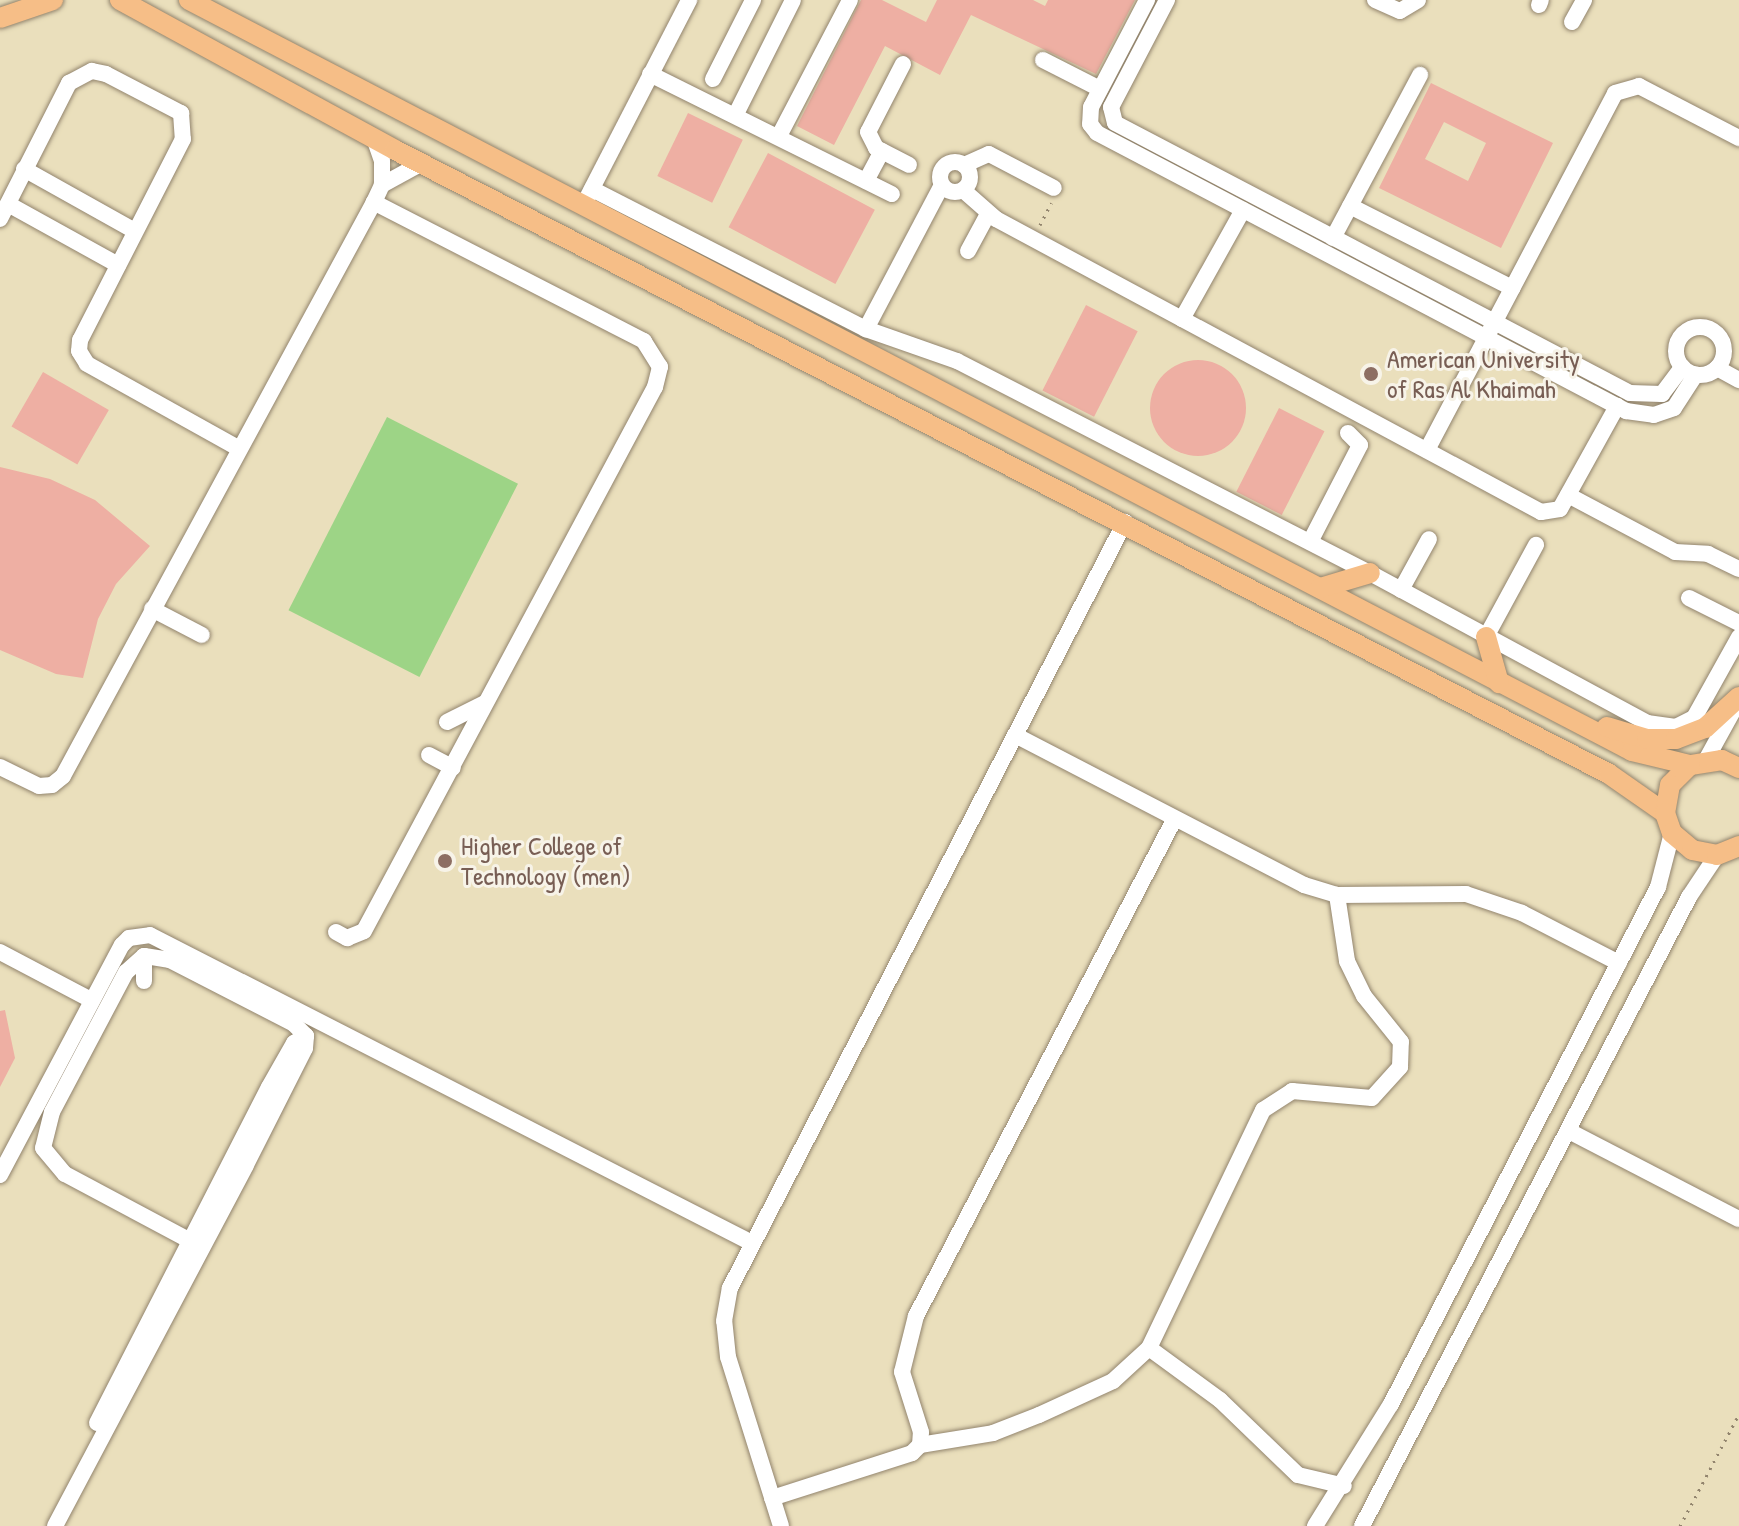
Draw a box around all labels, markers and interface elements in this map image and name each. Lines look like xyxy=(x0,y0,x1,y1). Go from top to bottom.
place label: American University of Ras Al Khaimah xyxy=(1387,343,1580,404)
marker: American University of Ras Al Khaimah xyxy=(1362,365,1380,383)
place label: Higher College of Technology (men) xyxy=(461,830,631,892)
marker: Higher College of Technology (men) xyxy=(436,852,454,870)

